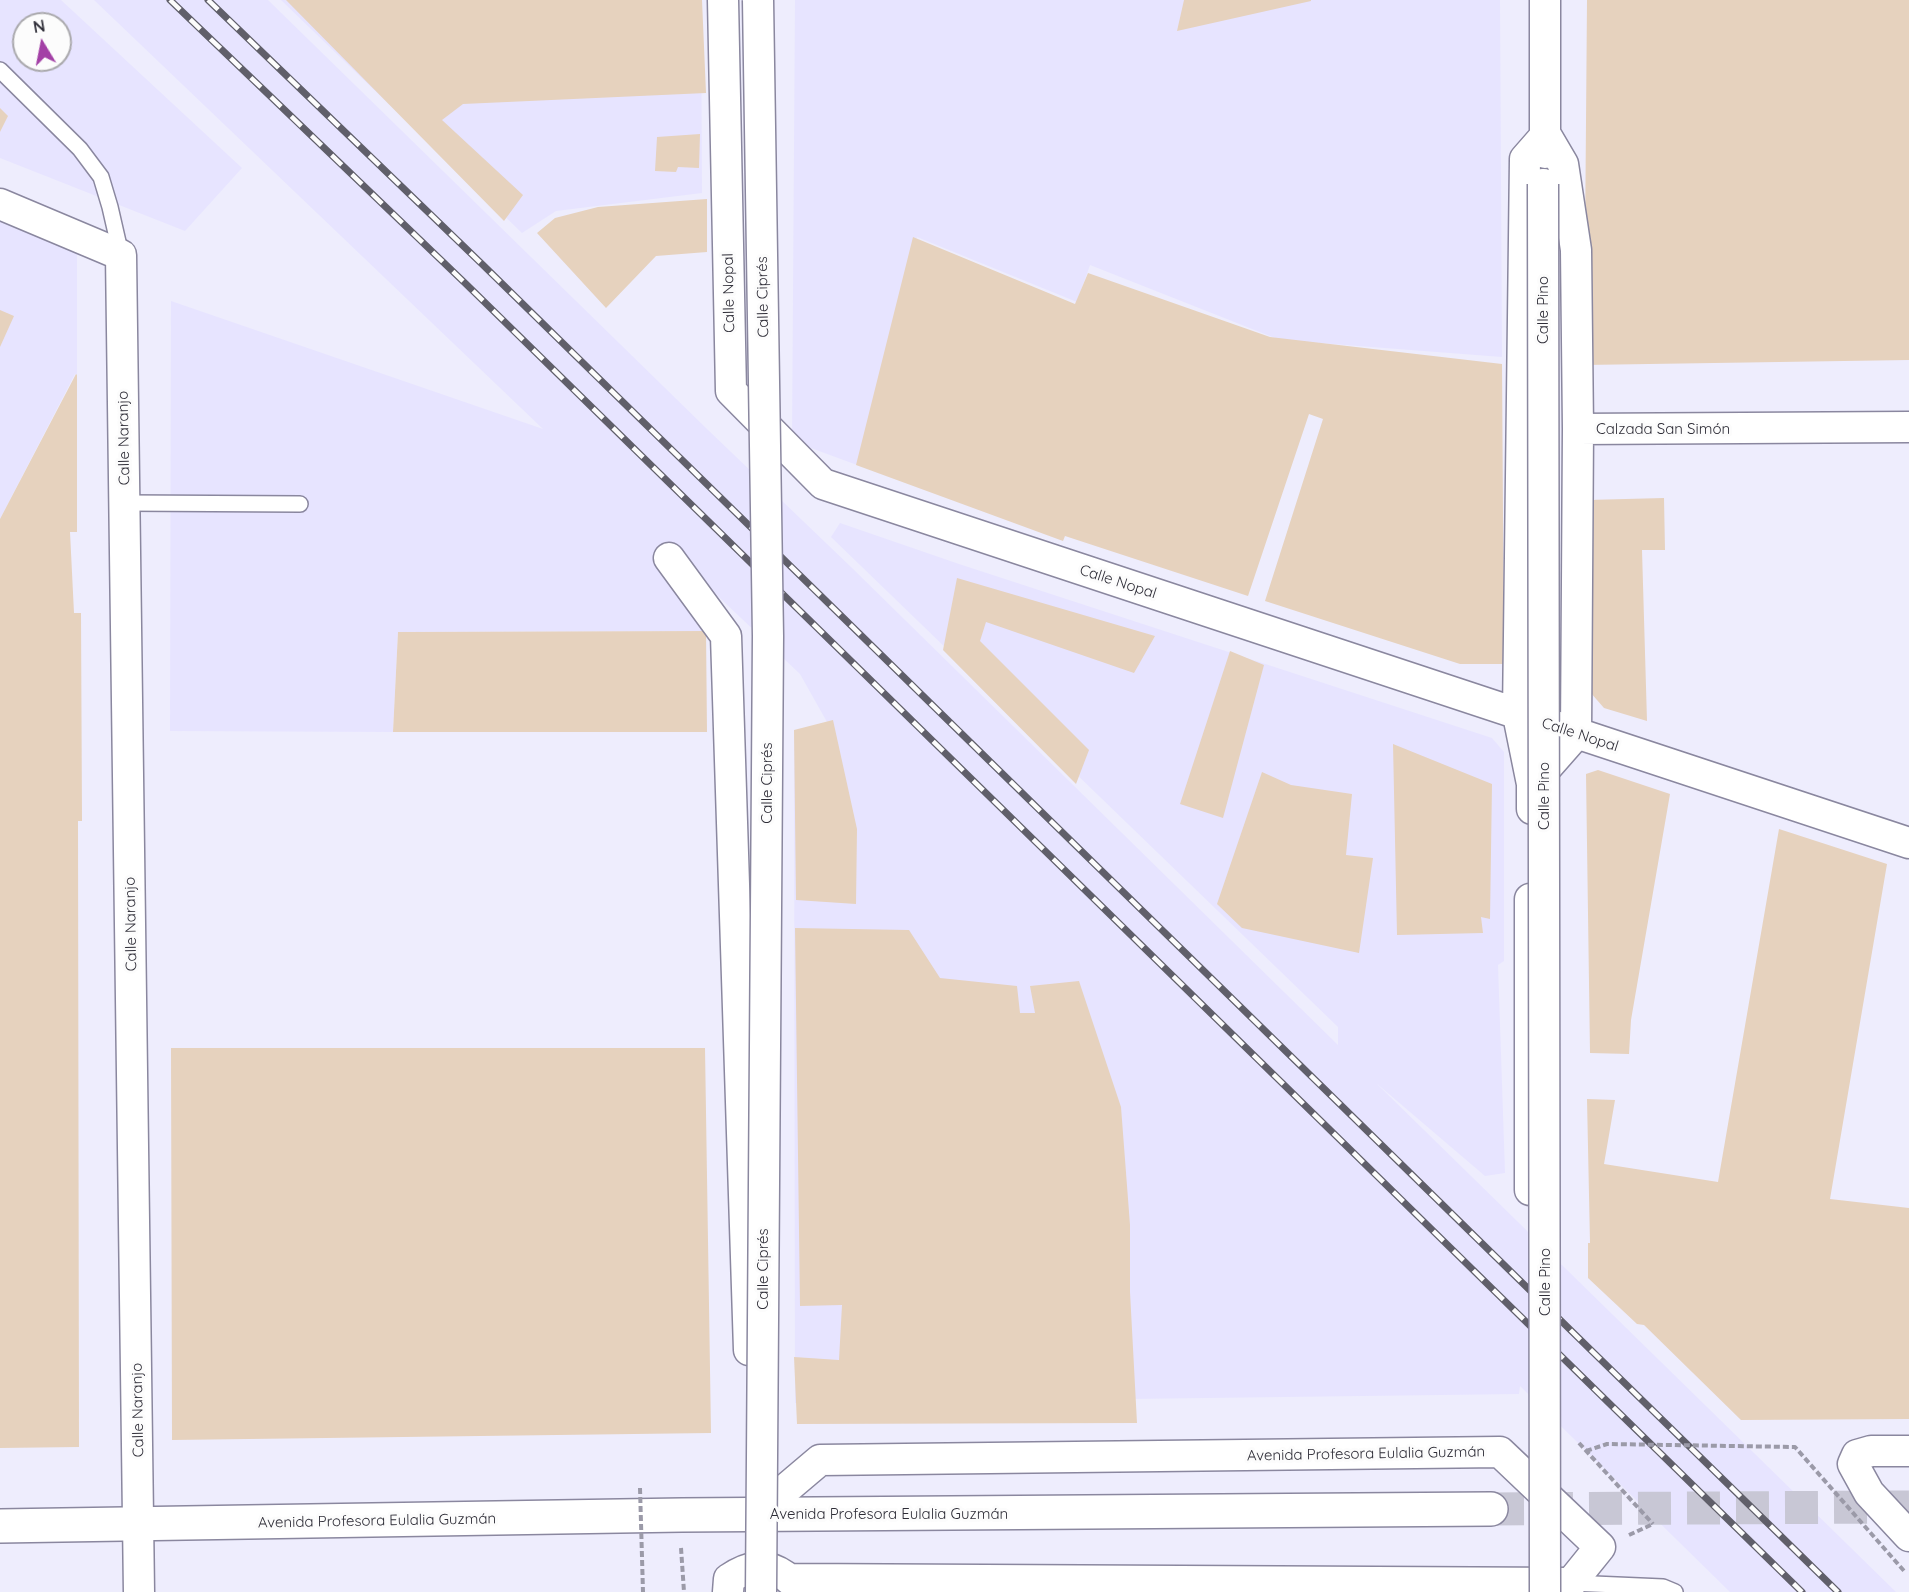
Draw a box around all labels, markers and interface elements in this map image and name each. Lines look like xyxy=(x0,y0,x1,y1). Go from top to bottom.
north arrow xyxy=(12,12,72,72)
text: N xyxy=(32,15,47,37)
street label: Calle Nopal xyxy=(719,253,739,333)
street label: Calle Ciprés xyxy=(753,256,773,338)
street label: Calle Pino xyxy=(1534,276,1552,344)
street label: Calle Naranjo xyxy=(114,391,134,485)
street label: Calzada San Simón xyxy=(1596,420,1730,438)
street label: Calle Nopal xyxy=(1077,561,1159,603)
street label: Calle Nopal xyxy=(1539,714,1621,756)
street label: Calle Ciprés xyxy=(758,742,776,824)
street label: Calle Pino xyxy=(1535,762,1553,830)
street label: Calle Naranjo xyxy=(121,877,141,971)
street label: Calle Ciprés xyxy=(754,1228,772,1310)
street label: Calle Pino xyxy=(1536,1248,1554,1316)
street label: Calle Naranjo xyxy=(128,1363,148,1457)
street label: Avenida Profesora Eulalia Guzmán xyxy=(1247,1443,1485,1465)
street label: Avenida Profesora Eulalia Guzmán xyxy=(770,1505,1008,1523)
street label: Avenida Profesora Eulalia Guzmán xyxy=(258,1510,496,1532)

